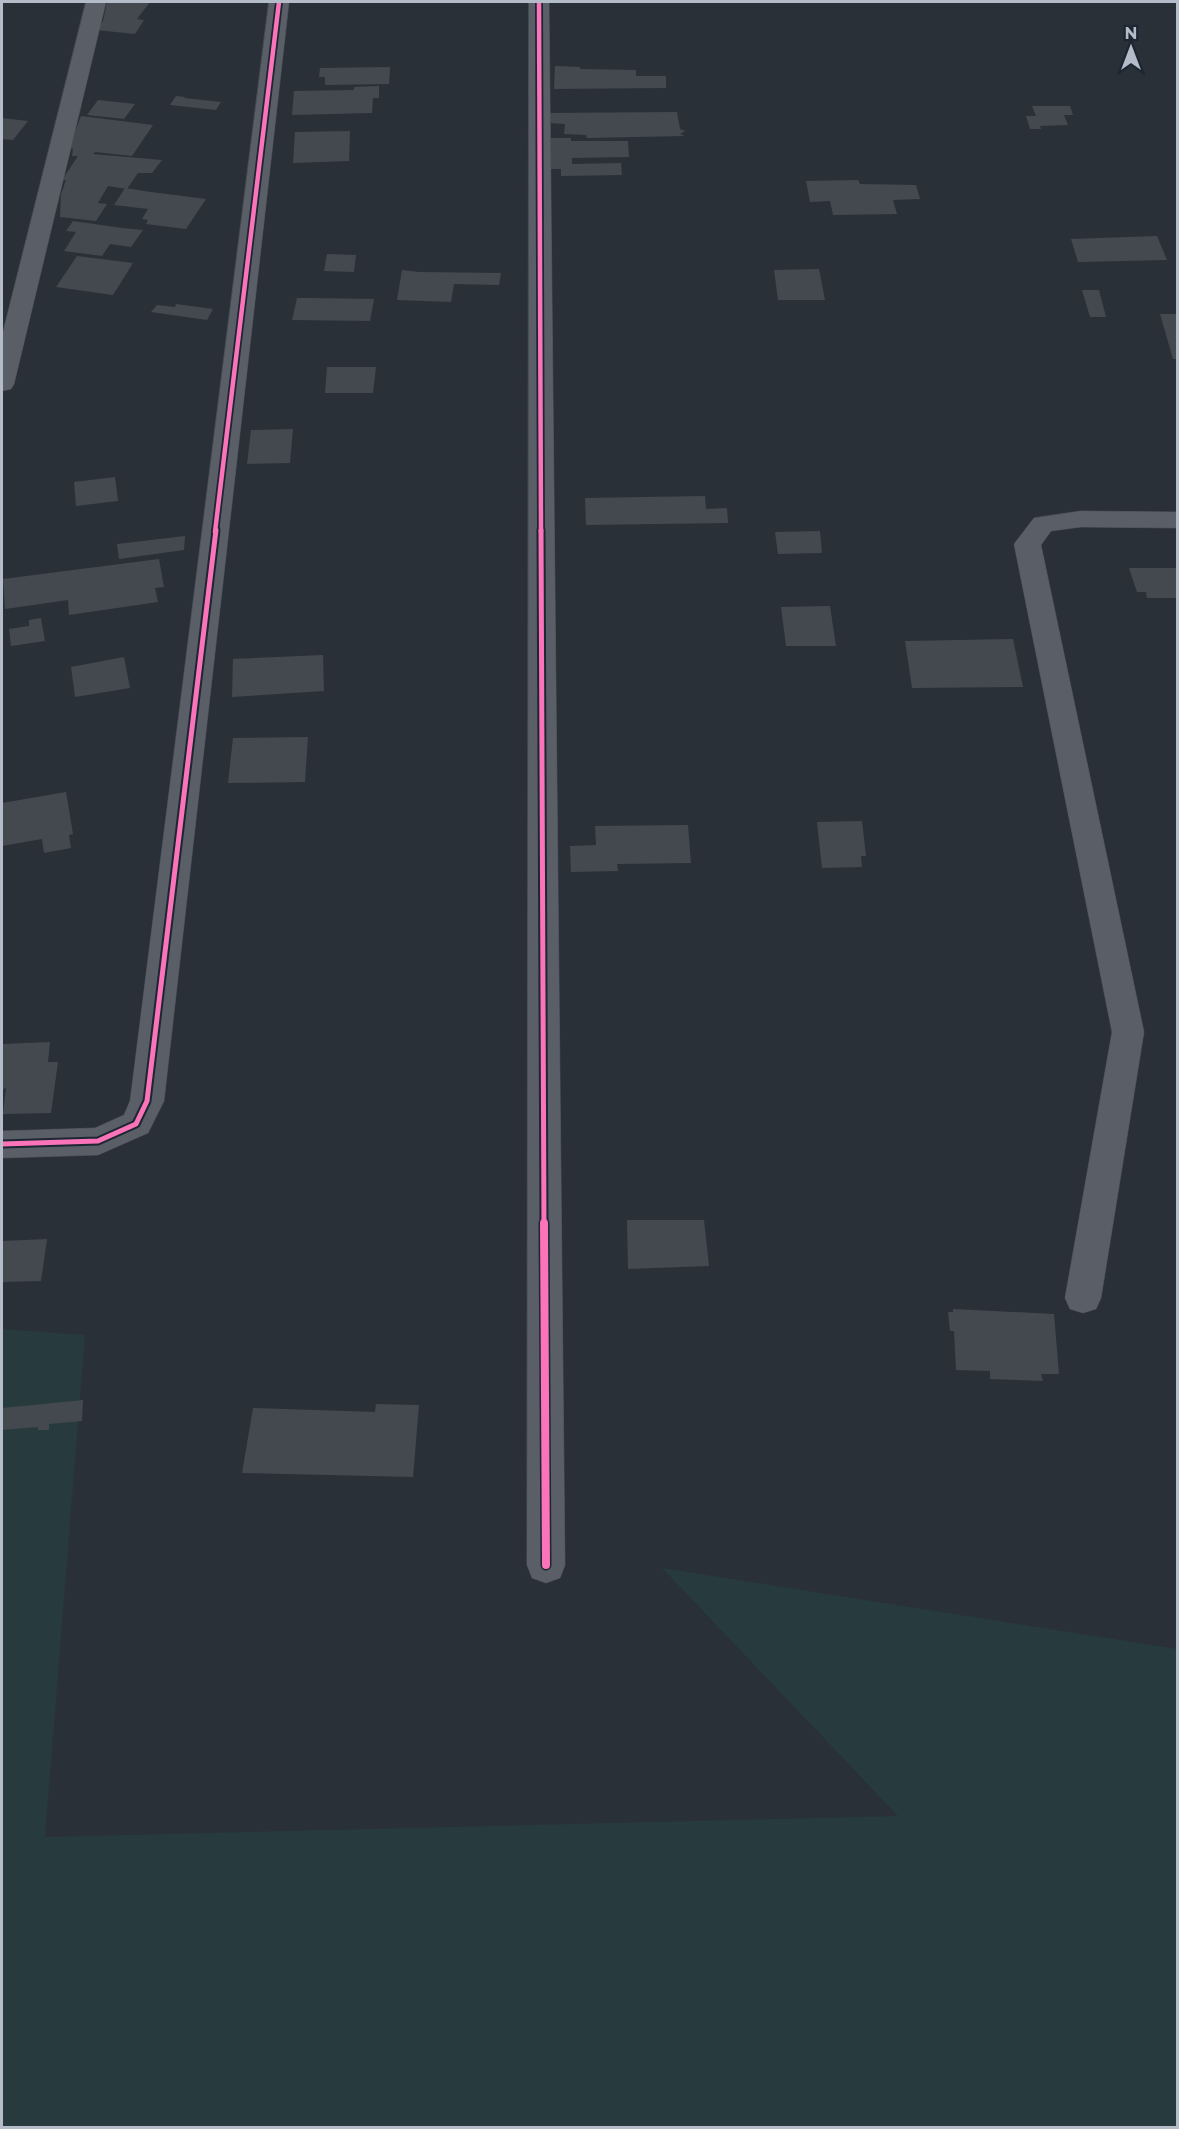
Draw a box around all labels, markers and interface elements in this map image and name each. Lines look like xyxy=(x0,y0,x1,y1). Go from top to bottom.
north arrow xyxy=(1101,18,1161,78)
text: N xyxy=(1125,24,1137,43)

